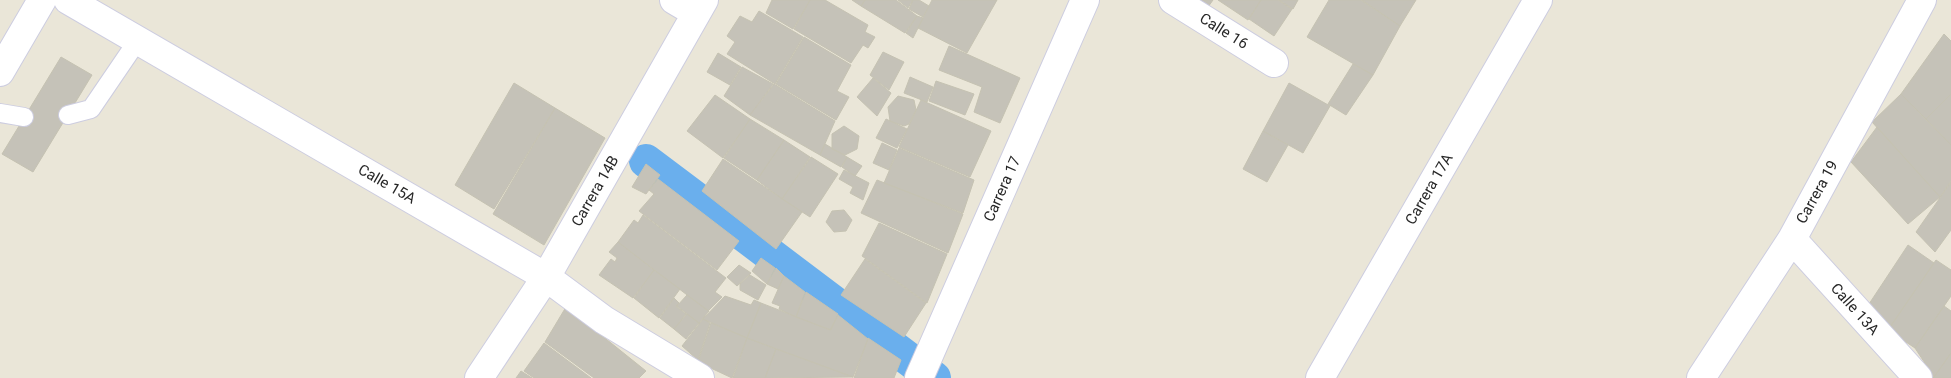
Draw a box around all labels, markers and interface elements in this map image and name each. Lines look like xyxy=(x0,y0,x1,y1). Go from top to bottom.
street label: Calle 16 xyxy=(1196,9,1252,53)
street label: Carrera 17A xyxy=(1401,150,1457,228)
street label: Carrera 14B xyxy=(568,152,622,230)
street label: Carrera 17 xyxy=(980,154,1024,224)
street label: Carrera 19 xyxy=(1792,157,1842,227)
street label: Calle 15A xyxy=(355,160,419,208)
street label: Calle 13A xyxy=(1827,279,1883,339)

